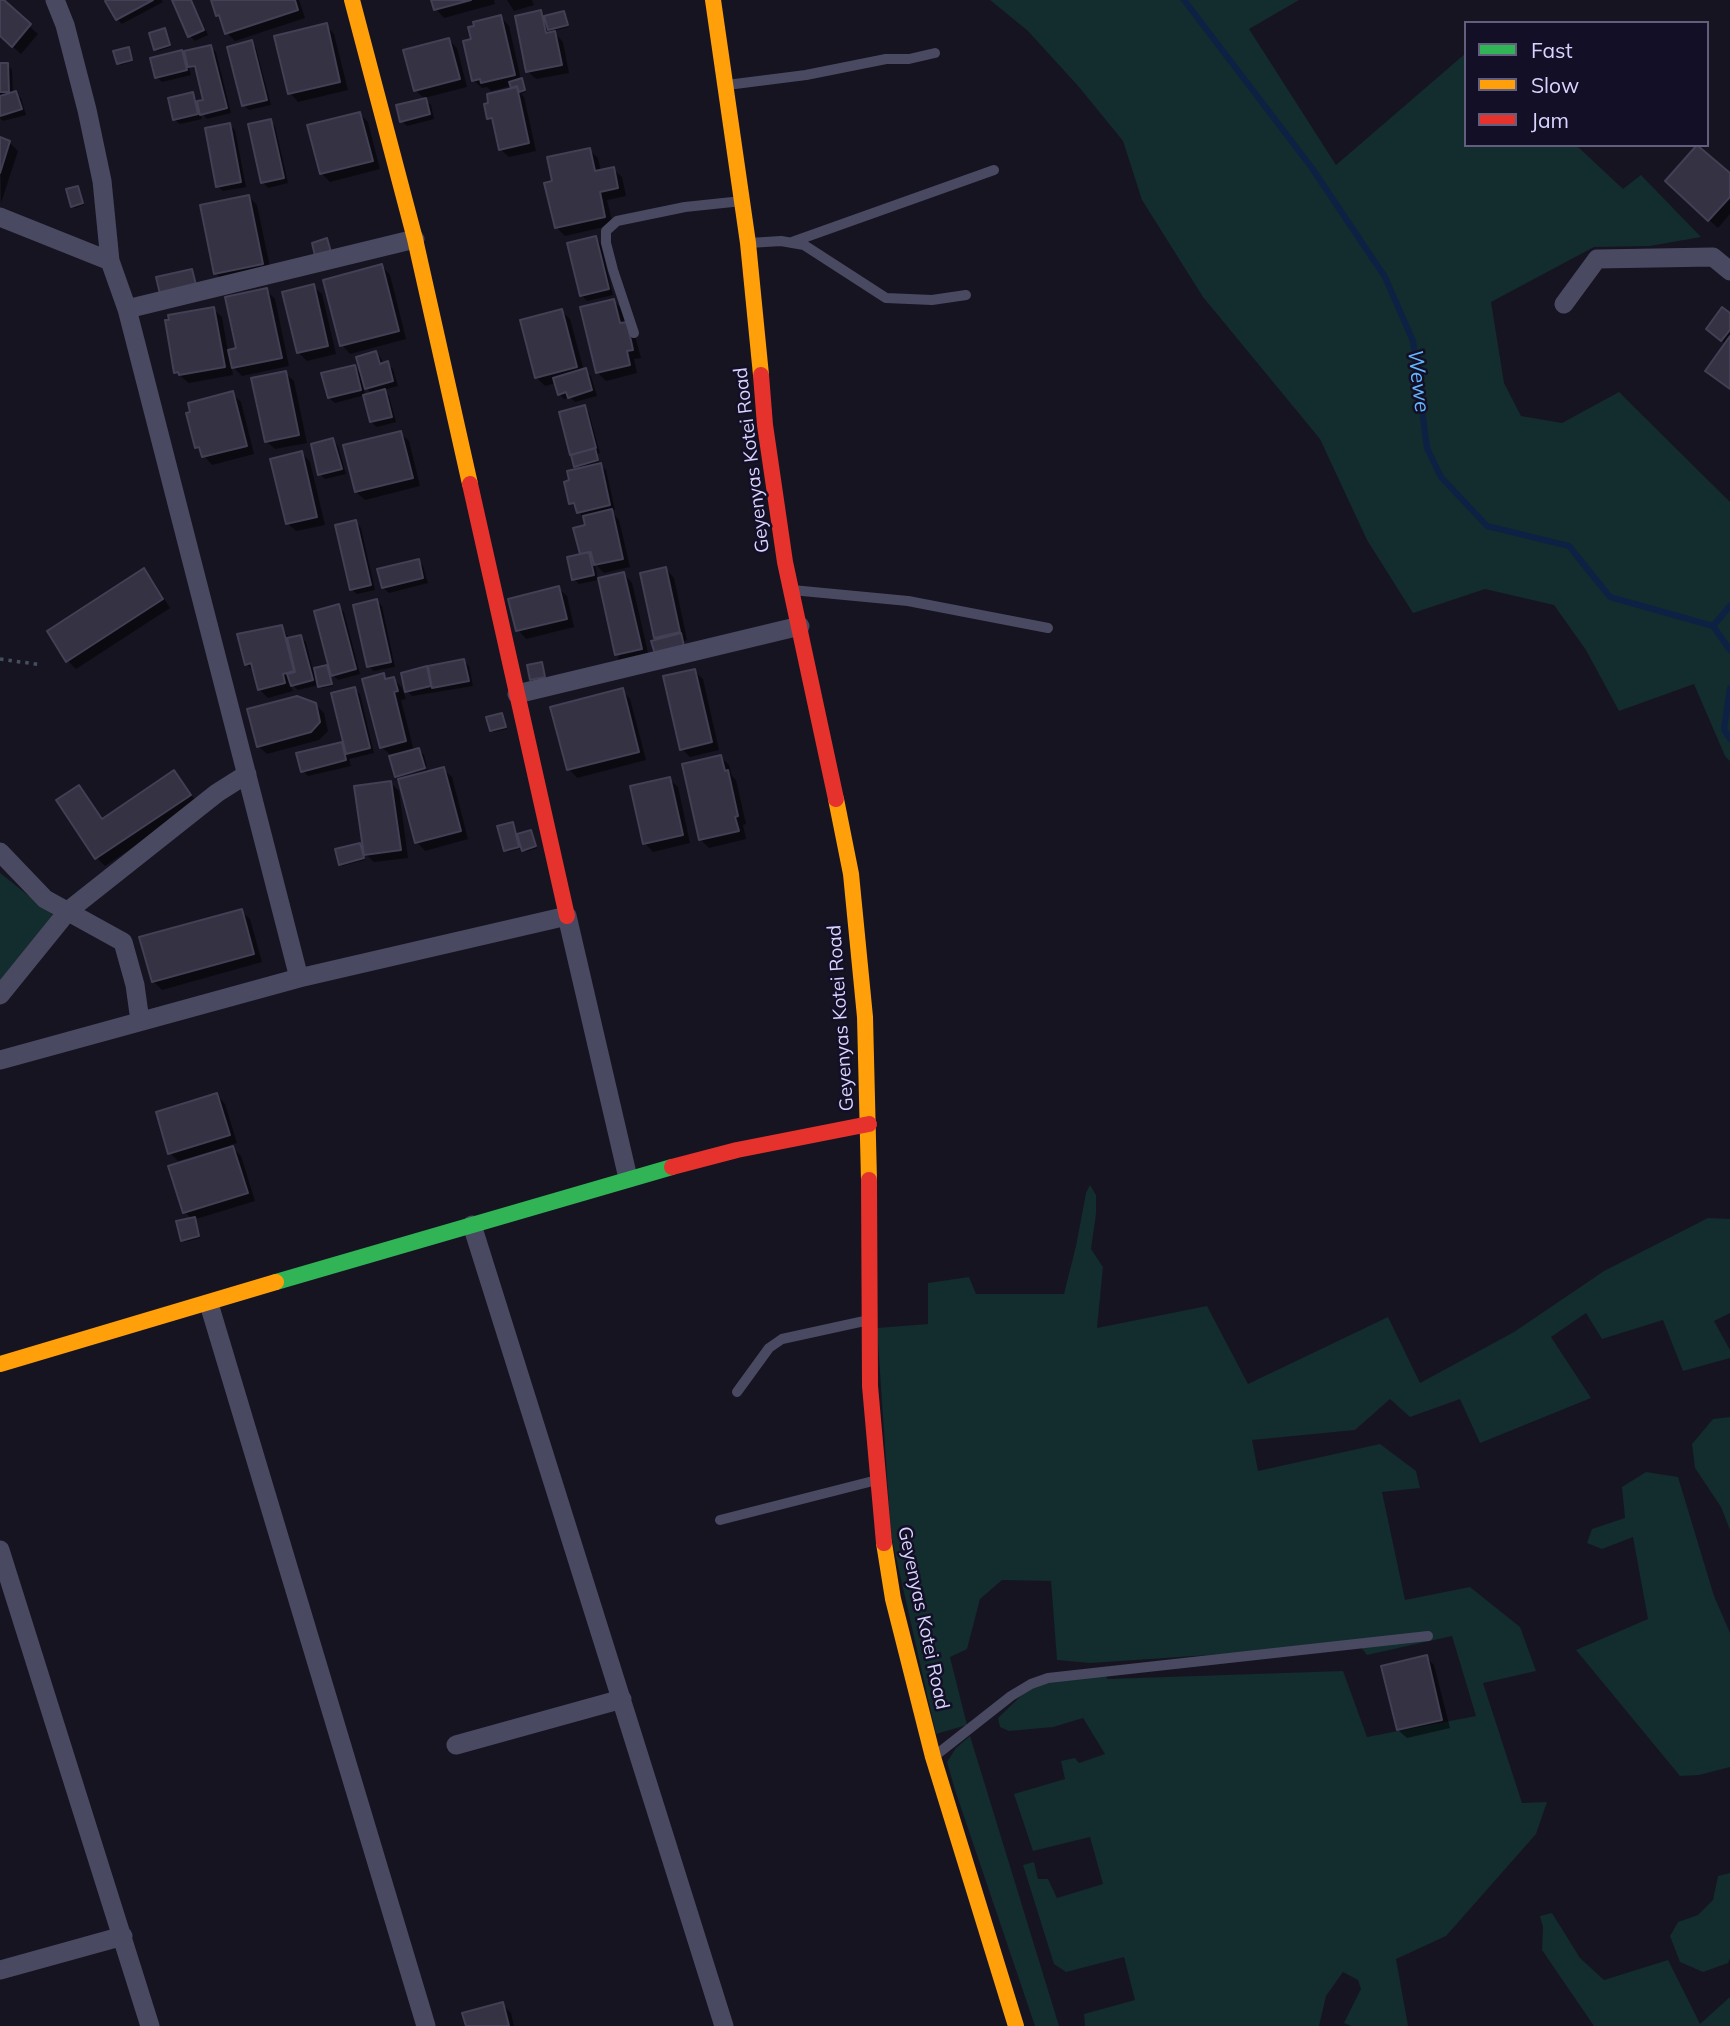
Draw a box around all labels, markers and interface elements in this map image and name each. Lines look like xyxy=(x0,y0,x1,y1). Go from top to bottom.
legend xyxy=(1464,21,1709,147)
text: Fast xyxy=(1531,37,1573,63)
text: Slow xyxy=(1531,72,1579,98)
text: Jam xyxy=(1531,107,1569,133)
water label: Wewe xyxy=(1402,348,1434,414)
street label: Geyenyas Kotei Road xyxy=(729,366,775,554)
street label: Geyenyas Kotei Road xyxy=(823,924,859,1112)
street label: Geyenyas Kotei Road xyxy=(892,1524,954,1712)

